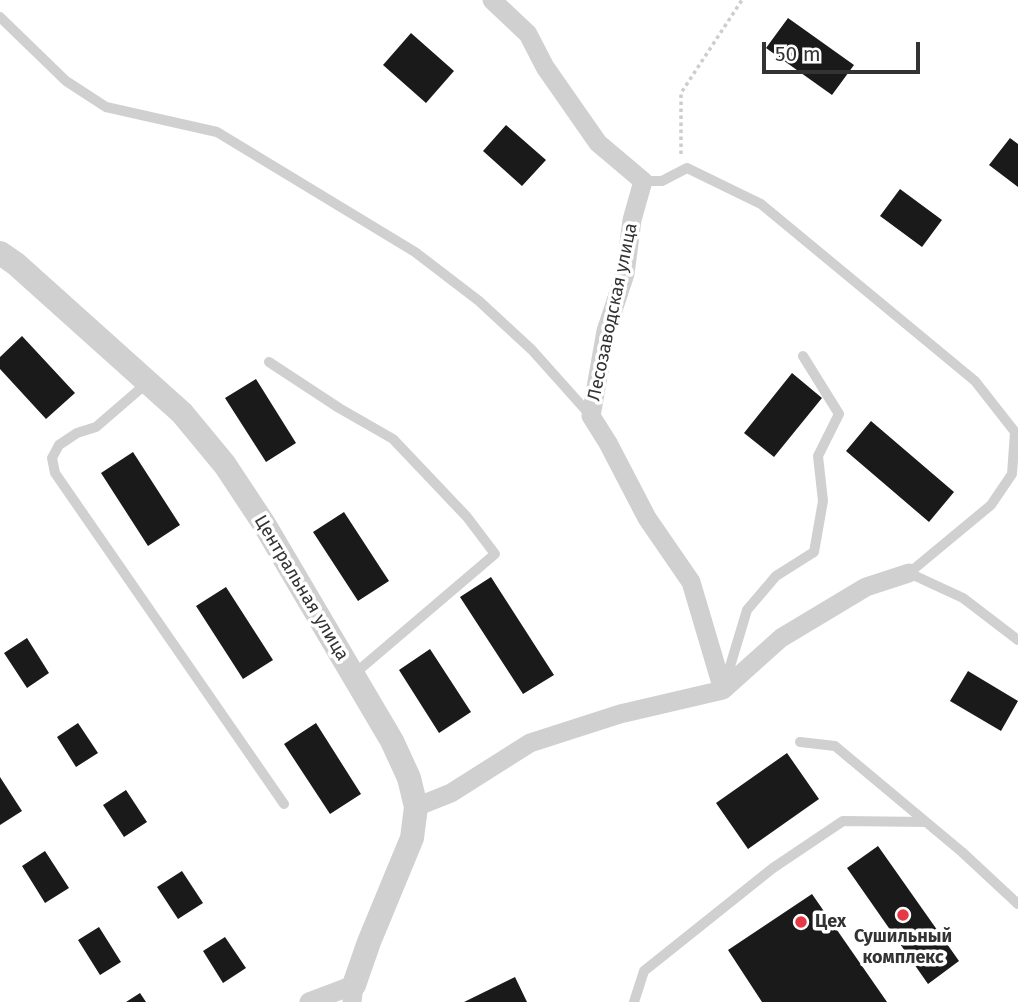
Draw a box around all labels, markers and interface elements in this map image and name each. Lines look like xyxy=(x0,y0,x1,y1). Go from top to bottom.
scale bar xyxy=(766,28,923,72)
text: 50 m xyxy=(775,41,821,67)
street label: Лесозаводская улица xyxy=(584,221,642,403)
street label: Центральная улица xyxy=(249,511,353,665)
marker: Сушильный комплекс xyxy=(895,907,911,923)
place label: Цех xyxy=(815,911,846,933)
marker: Цех xyxy=(793,914,809,930)
place label: Сушильный комплекс xyxy=(854,926,952,968)

